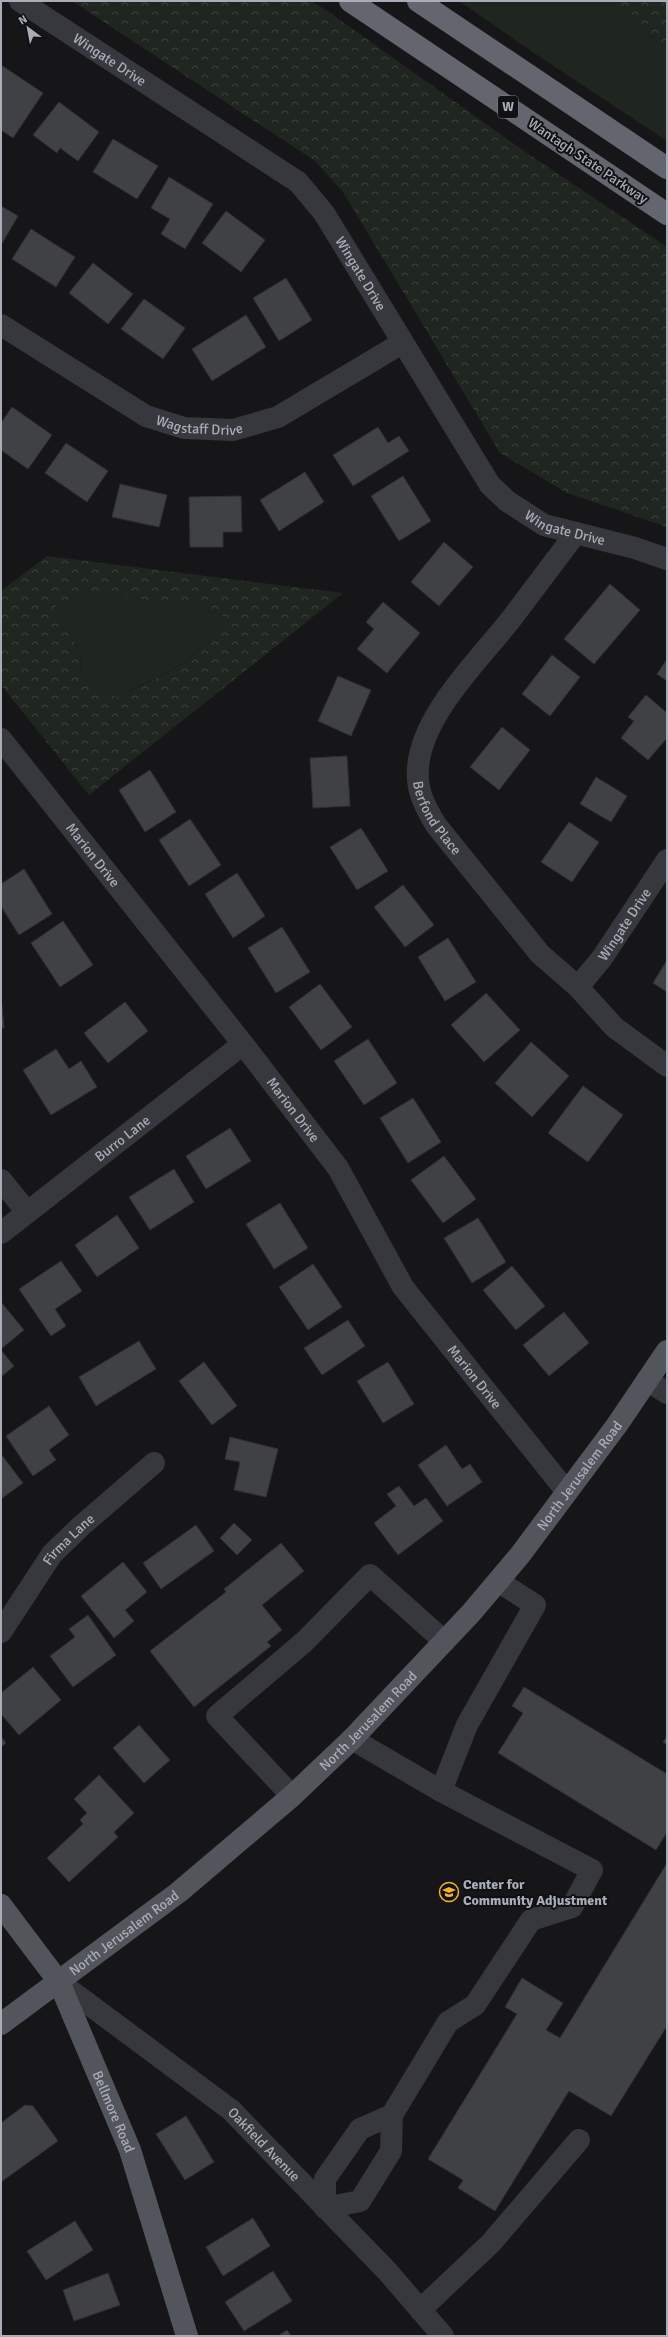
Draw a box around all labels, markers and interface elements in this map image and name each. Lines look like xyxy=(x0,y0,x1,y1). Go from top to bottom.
north arrow xyxy=(8,8,48,48)
text: N xyxy=(16,12,30,27)
street label: Wingate Drive xyxy=(70,29,149,89)
road number: W xyxy=(498,96,518,118)
street label: Wantagh State Parkway xyxy=(525,115,652,208)
street label: Wingate Drive xyxy=(332,233,390,314)
street label: Wagstaff Drive xyxy=(154,411,245,439)
street label: Wingate Drive xyxy=(522,506,607,549)
street label: Berfond Place xyxy=(410,780,465,858)
street label: Marion Drive xyxy=(62,819,124,890)
street label: Wingate Drive xyxy=(594,885,655,964)
street label: Marion Drive xyxy=(263,1074,323,1145)
street label: Burro Lane xyxy=(91,1111,153,1165)
street label: Marion Drive xyxy=(444,1341,505,1412)
street label: North Jerusalem Road xyxy=(533,1417,626,1534)
street label: Firma Lane xyxy=(39,1510,98,1568)
street label: North Jerusalem Road xyxy=(316,1667,420,1774)
place label: Center for Community Adjustment xyxy=(463,1876,608,1909)
school or university icon: Center for Community Adjustment xyxy=(438,1881,460,1903)
street label: North Jerusalem Road xyxy=(66,1887,182,1979)
street label: Bellmore Road xyxy=(89,2068,138,2155)
street label: Oakfield Avenue xyxy=(224,2104,304,2185)

